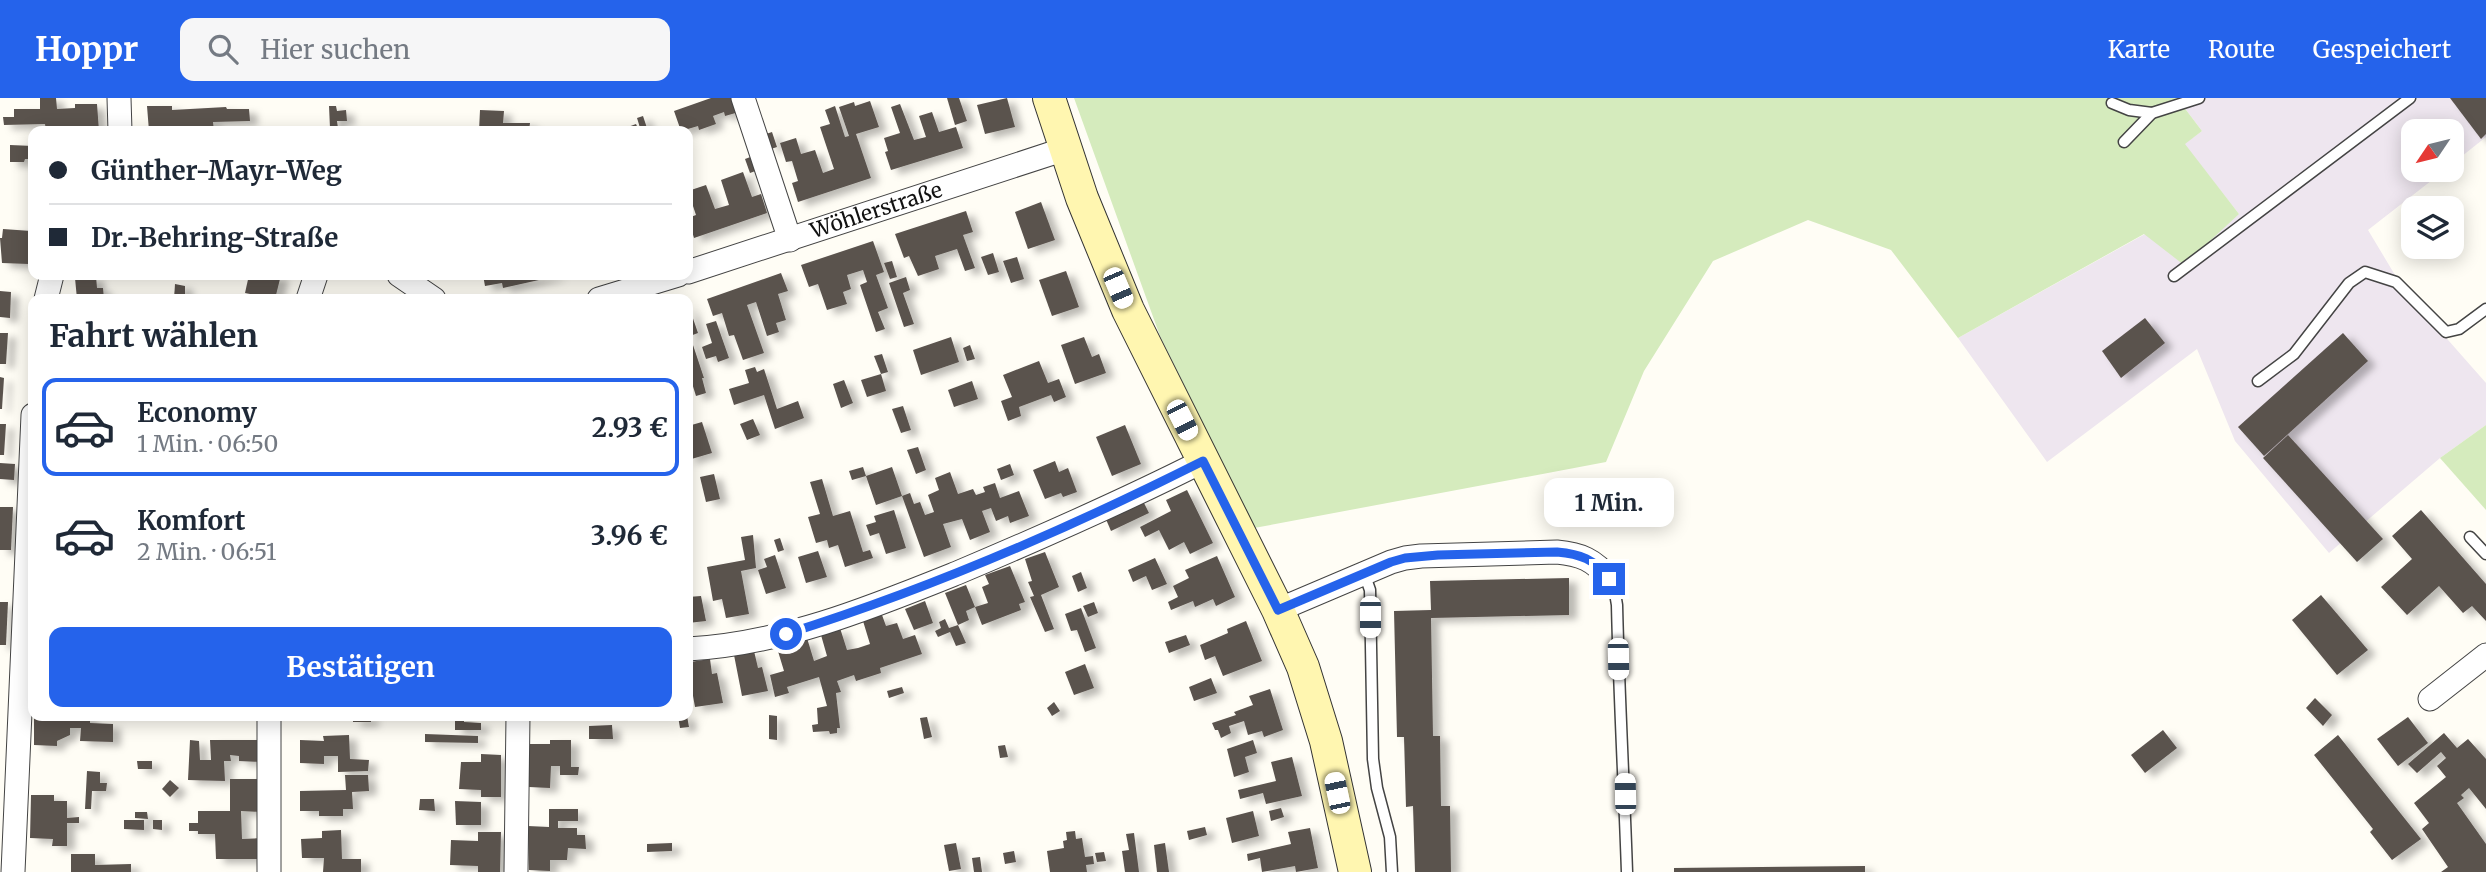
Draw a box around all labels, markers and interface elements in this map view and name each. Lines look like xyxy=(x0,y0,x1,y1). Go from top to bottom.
search box xyxy=(180,18,670,81)
text: Hoppr xyxy=(35,29,138,70)
icon: search xyxy=(204,30,242,68)
text: Hier suchen xyxy=(260,33,410,66)
text: Karte xyxy=(2108,34,2170,65)
text: Route xyxy=(2208,34,2275,65)
text: Gespeichert xyxy=(2313,34,2451,65)
north arrow xyxy=(2401,119,2464,182)
map controls xyxy=(2401,119,2464,259)
text: Günther-Mayr-Weg xyxy=(91,154,342,187)
street label: Wöhlerstraße xyxy=(806,176,946,245)
button: layers xyxy=(2401,196,2464,259)
text: Dr.-Behring-Straße xyxy=(91,221,338,254)
car xyxy=(1101,265,1136,311)
text: Fahrt wählen xyxy=(49,316,258,356)
icon: car xyxy=(53,396,116,459)
text: Economy xyxy=(137,396,257,429)
car xyxy=(1164,397,1201,443)
text: 2.93 € xyxy=(592,411,668,444)
text: 1 Min. · 06:50 xyxy=(137,429,278,458)
callout: 1 Min. xyxy=(1544,477,1674,526)
text: 1 Min. xyxy=(1575,488,1643,517)
icon: car xyxy=(53,504,116,567)
text: Komfort xyxy=(137,504,246,537)
text: 3.96 € xyxy=(591,519,668,552)
text: 2 Min. · 06:51 xyxy=(137,537,276,566)
route end xyxy=(1593,563,1625,595)
car xyxy=(1360,596,1381,638)
route start xyxy=(770,618,802,650)
button: Bestätigen xyxy=(49,627,672,707)
car xyxy=(1608,638,1629,680)
car xyxy=(1323,770,1352,816)
car xyxy=(1615,773,1636,815)

